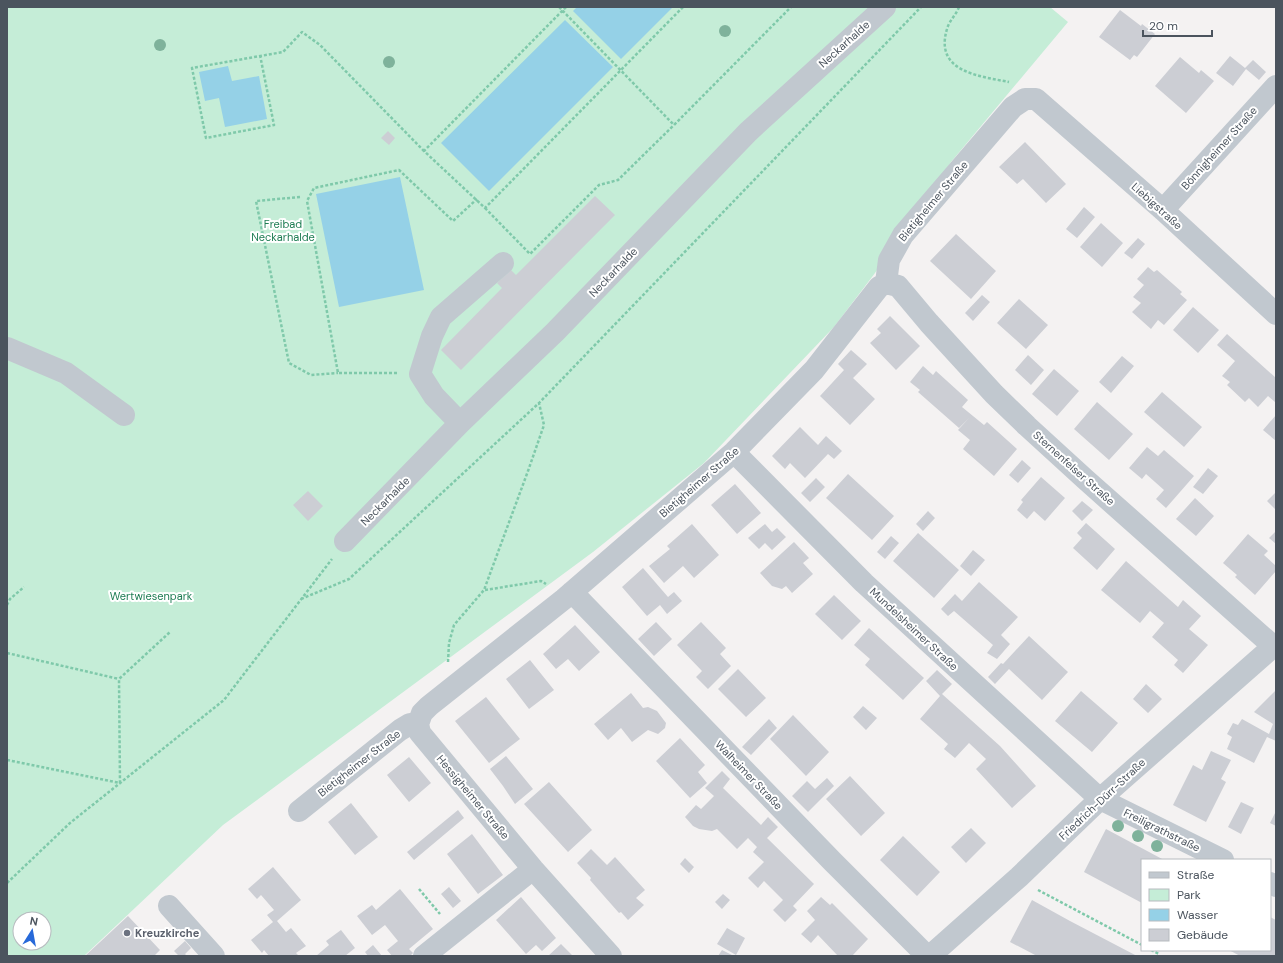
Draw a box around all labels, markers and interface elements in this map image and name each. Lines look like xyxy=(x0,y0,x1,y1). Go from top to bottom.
scale bar xyxy=(1143,12,1212,38)
street label: Neckarhalde xyxy=(816,18,872,70)
text: 20 m xyxy=(1149,18,1178,34)
street label: Bönnigheimer Straße xyxy=(1178,104,1260,192)
street label: Bietigheimer Straße xyxy=(895,158,971,244)
street label: Liebigstraße xyxy=(1129,180,1185,232)
park label: Freibad Neckarhalde xyxy=(251,217,315,244)
street label: Neckarhalde xyxy=(586,244,640,300)
street label: Sternenfelser Straße xyxy=(1030,428,1118,508)
street label: Bietigheimer Straße xyxy=(656,444,742,520)
street label: Neckarhalde xyxy=(358,474,412,528)
street label: Mundelsheimer Straße xyxy=(867,585,961,673)
park label: Wertwiesenpark xyxy=(110,589,193,603)
street label: Bietigheimer Straße xyxy=(315,726,403,800)
street label: Walheimer Straße xyxy=(712,737,786,813)
street label: Hessigheimer Straße xyxy=(434,752,512,842)
street label: Friedrich-Dürr-Straße xyxy=(1056,755,1148,843)
street label: Freiligrathstraße xyxy=(1121,805,1203,855)
legend xyxy=(1141,859,1271,951)
text: Straße xyxy=(1177,867,1214,883)
text: Park xyxy=(1177,887,1201,903)
text: Wasser xyxy=(1177,907,1218,923)
north arrow xyxy=(12,911,52,951)
text: N xyxy=(29,914,39,929)
place label: Kreuzkirche xyxy=(135,926,200,940)
text: Gebäude xyxy=(1177,927,1228,943)
marker: Kreuzkirche xyxy=(122,928,132,938)

